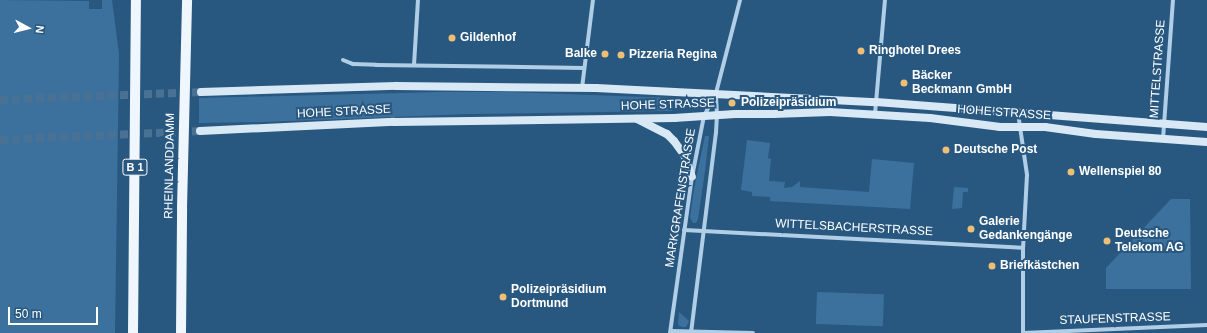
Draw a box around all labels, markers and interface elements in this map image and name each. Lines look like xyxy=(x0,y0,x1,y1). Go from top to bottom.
north arrow xyxy=(8,8,48,48)
street label: MITTELSTRASSE xyxy=(1147,19,1169,119)
text: N xyxy=(33,25,46,34)
place label: Gildenhof xyxy=(460,31,516,45)
marker: Gildenhof xyxy=(447,33,457,43)
place label: Ringhotel Drees xyxy=(869,44,961,58)
marker: Ringhotel Drees xyxy=(856,46,866,56)
place label: Balke xyxy=(565,47,597,61)
place label: Pizzeria Regina xyxy=(629,48,717,62)
marker: Balke xyxy=(600,49,610,59)
marker: Pizzeria Regina xyxy=(616,50,626,60)
place label: Bäcker Beckmann GmbH xyxy=(912,69,1012,97)
marker: Bäcker Beckmann GmbH xyxy=(899,78,909,88)
street label: HOHE STRASSE xyxy=(621,96,715,114)
place label: Polizeipräsidium xyxy=(741,96,836,110)
marker: Polizeipräsidium xyxy=(726,97,738,109)
street label: HOHE STRASSE xyxy=(297,102,391,122)
street label: HOHE STRASSE xyxy=(957,103,1051,123)
street label: RHEINLANDDAMM xyxy=(162,113,178,219)
street label: MARKGRAFENSTRASSE xyxy=(663,127,699,269)
place label: Deutsche Post xyxy=(954,143,1037,157)
marker: Deutsche Post xyxy=(941,145,951,155)
road number: B 1 xyxy=(122,158,148,176)
place label: Wellenspiel 80 xyxy=(1079,165,1161,179)
marker: Wellenspiel 80 xyxy=(1066,167,1076,177)
place label: Galerie Gedankengänge xyxy=(979,215,1072,243)
street label: WITTELSBACHERSTRASSE xyxy=(775,217,933,239)
marker: Galerie Gedankengänge xyxy=(966,224,976,234)
place label: Deutsche Telekom AG xyxy=(1115,227,1184,255)
marker: Deutsche Telekom AG xyxy=(1102,236,1112,246)
place label: Briefkästchen xyxy=(1000,259,1079,273)
marker: Briefkästchen xyxy=(987,261,997,271)
place label: Polizeipräsidium Dortmund xyxy=(511,283,606,311)
marker: Polizeipräsidium Dortmund xyxy=(498,292,508,302)
scale bar xyxy=(10,299,100,325)
text: 50 m xyxy=(15,307,42,321)
street label: STAUFENSTRASSE xyxy=(1059,310,1171,328)

